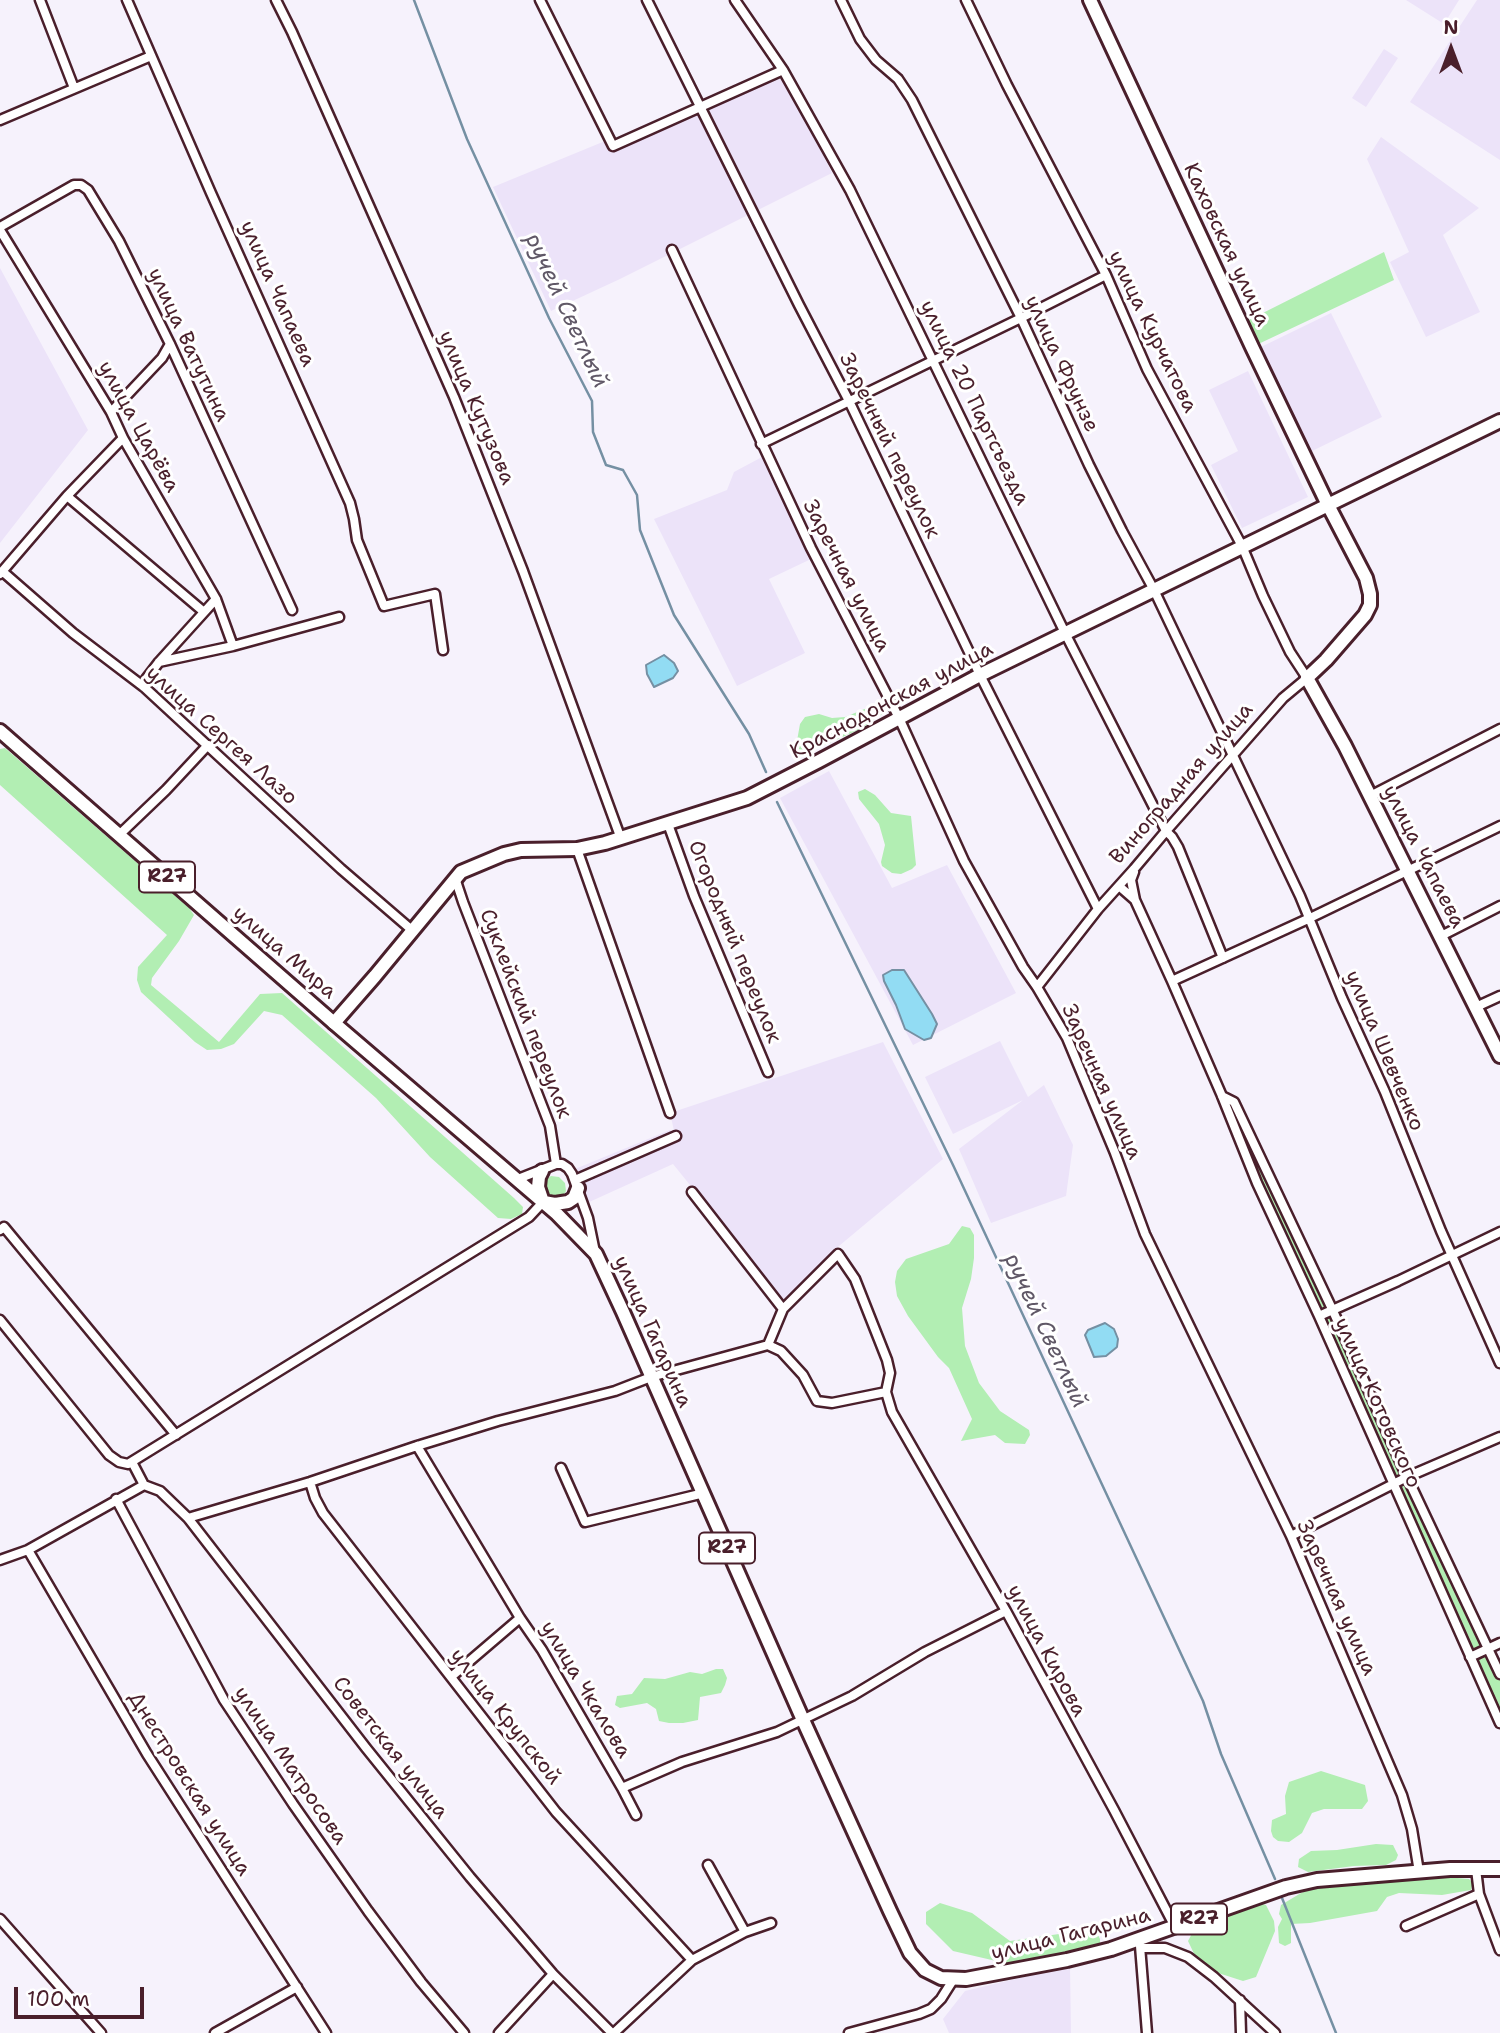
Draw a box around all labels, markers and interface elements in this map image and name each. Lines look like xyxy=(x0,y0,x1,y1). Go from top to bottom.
north arrow xyxy=(1416,14,1486,84)
text: N xyxy=(1443,15,1459,40)
street label: Каховская улица xyxy=(1177,159,1275,331)
street label: улица Чапаева xyxy=(234,217,320,371)
water label: ручей Светлый xyxy=(518,229,614,393)
street label: улица Курчатова xyxy=(1102,247,1202,417)
street label: улица Ватутина xyxy=(141,264,235,426)
street label: улица Фрунзе xyxy=(1018,292,1104,436)
street label: улица 20 Партсъезда xyxy=(913,296,1035,510)
street label: улица Кутузова xyxy=(432,327,520,489)
street label: Заречный переулок xyxy=(833,349,945,543)
street label: улица Царёва xyxy=(92,357,184,497)
street label: Заречная улица xyxy=(797,496,895,656)
street label: Краснодонская улица xyxy=(786,637,998,765)
street label: улица Сергея Лазо xyxy=(140,661,302,811)
street label: Виноградная улица xyxy=(1105,698,1259,870)
street label: улица Чапаева xyxy=(1376,781,1470,933)
street label: Огородный переулок xyxy=(682,837,786,1047)
road number: R27 xyxy=(139,862,195,892)
street label: улица Мира xyxy=(227,901,341,1005)
street label: Суклейский переулок xyxy=(473,906,577,1122)
street label: улица Шевченко xyxy=(1339,967,1429,1135)
street label: Заречная улица xyxy=(1055,1000,1147,1164)
water label: ручей Светлый xyxy=(997,1249,1093,1413)
street label: улица Гагарина xyxy=(607,1252,697,1412)
street label: улица Котовского xyxy=(1328,1314,1426,1492)
street label: Заречная улица xyxy=(1290,1516,1382,1680)
road number: R27 xyxy=(699,1532,755,1564)
street label: улица Кирова xyxy=(1001,1581,1091,1721)
street label: улица Чкалова xyxy=(534,1617,636,1763)
street label: улица Крупской xyxy=(444,1644,566,1790)
street label: Советская улица xyxy=(327,1672,453,1824)
street label: улица Матросова xyxy=(228,1682,352,1850)
street label: Днестровская улица xyxy=(122,1687,256,1881)
street label: улица Гагарина xyxy=(989,1903,1153,1967)
road number: R27 xyxy=(1171,1904,1227,1935)
scale bar xyxy=(18,1974,147,2018)
text: 100 m xyxy=(27,1985,90,2013)

